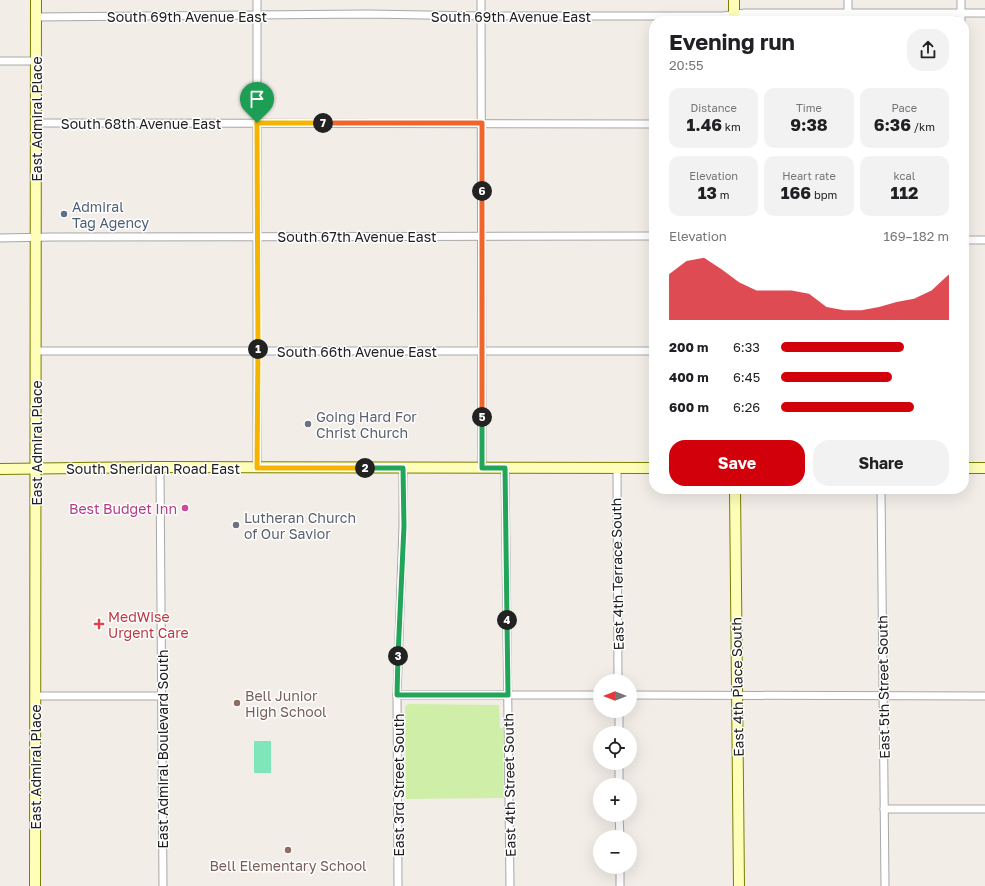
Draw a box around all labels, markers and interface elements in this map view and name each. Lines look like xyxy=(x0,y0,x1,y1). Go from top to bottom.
street label: South 69th Avenue East xyxy=(107,8,267,25)
street label: South 69th Avenue East xyxy=(431,8,591,25)
text: Evening run xyxy=(669,28,795,55)
button: share xyxy=(907,29,949,71)
street label: East Admiral Place xyxy=(28,56,45,182)
text: 20:55 xyxy=(669,57,704,73)
pin xyxy=(240,82,274,123)
icon: arrive xyxy=(246,88,268,110)
text: Distance xyxy=(691,101,737,114)
text: Time xyxy=(796,101,822,114)
text: Pace xyxy=(891,101,917,114)
pin: 7 xyxy=(313,113,333,133)
text: 1.46 xyxy=(687,114,722,135)
text: 9:38 xyxy=(790,114,828,135)
text: 6:36 xyxy=(874,114,911,135)
street label: South 68th Avenue East xyxy=(61,115,221,132)
text: 7 xyxy=(320,116,326,129)
text: km xyxy=(722,120,741,133)
text: /km xyxy=(911,120,935,133)
text: Elevation xyxy=(689,169,738,182)
text: Heart rate xyxy=(782,169,836,182)
text: kcal xyxy=(893,169,915,182)
pin: 6 xyxy=(472,181,492,201)
text: 13 xyxy=(698,182,717,203)
text: 166 xyxy=(781,182,811,203)
text: 112 xyxy=(890,182,918,203)
text: 6 xyxy=(479,184,486,197)
text: m xyxy=(717,188,729,201)
text: bpm xyxy=(811,188,837,201)
place label: Admiral Tag Agency xyxy=(72,198,149,231)
marker: Admiral Tag Agency xyxy=(59,209,69,219)
street label: South 67th Avenue East xyxy=(277,228,437,245)
text: Elevation xyxy=(669,228,727,244)
text: 169–182 m xyxy=(884,228,949,244)
pin: 1 xyxy=(248,339,268,359)
text: 200 m xyxy=(669,339,708,355)
text: 6:33 xyxy=(733,339,760,355)
text: 1 xyxy=(255,342,261,355)
street label: South 66th Avenue East xyxy=(277,343,437,360)
text: 400 m xyxy=(669,369,709,385)
text: 6:45 xyxy=(733,369,760,385)
street label: East Admiral Place xyxy=(28,380,45,506)
text: 600 m xyxy=(669,399,709,415)
text: 6:26 xyxy=(733,399,760,415)
pin: 5 xyxy=(472,407,492,427)
place label: Going Hard For Christ Church xyxy=(316,408,417,441)
text: 5 xyxy=(479,410,485,423)
marker: Going Hard For Christ Church xyxy=(303,419,313,429)
button: Save xyxy=(669,440,805,486)
button: Share xyxy=(813,440,949,486)
pin: 2 xyxy=(355,458,375,478)
street label: South Sheridan Road East xyxy=(66,460,240,477)
text: 2 xyxy=(362,461,368,474)
street label: East 4th Terrace South xyxy=(607,498,627,650)
place label: Best Budget Inn xyxy=(69,500,177,517)
marker: Best Budget Inn xyxy=(180,503,190,513)
place label: Lutheran Church of Our Savior xyxy=(244,509,356,542)
marker: Lutheran Church of Our Savior xyxy=(231,520,241,530)
place label: MedWise Urgent Care xyxy=(108,608,189,641)
pin: 4 xyxy=(497,610,517,630)
text: 4 xyxy=(504,613,510,626)
street label: East 5th Street South xyxy=(873,615,893,759)
street label: East 4th Place South xyxy=(727,617,747,757)
marker: MedWise Urgent Care xyxy=(93,618,105,630)
pin: 3 xyxy=(388,646,408,666)
street label: East Admiral Boulevard South xyxy=(154,649,171,849)
text: 3 xyxy=(395,649,401,662)
north arrow xyxy=(593,674,637,718)
map controls xyxy=(593,674,637,874)
place label: Bell Junior High School xyxy=(245,687,327,720)
marker: Bell Junior High School xyxy=(232,698,242,708)
street label: East Admiral Place xyxy=(27,704,44,830)
street label: East 3rd Street South xyxy=(390,713,407,857)
street label: East 4th Street South xyxy=(499,713,519,857)
button: locate xyxy=(593,726,637,770)
button: + xyxy=(593,778,637,822)
button: − xyxy=(593,830,637,874)
marker: Bell Elementary School xyxy=(283,845,293,855)
place label: Bell Elementary School xyxy=(209,857,367,874)

